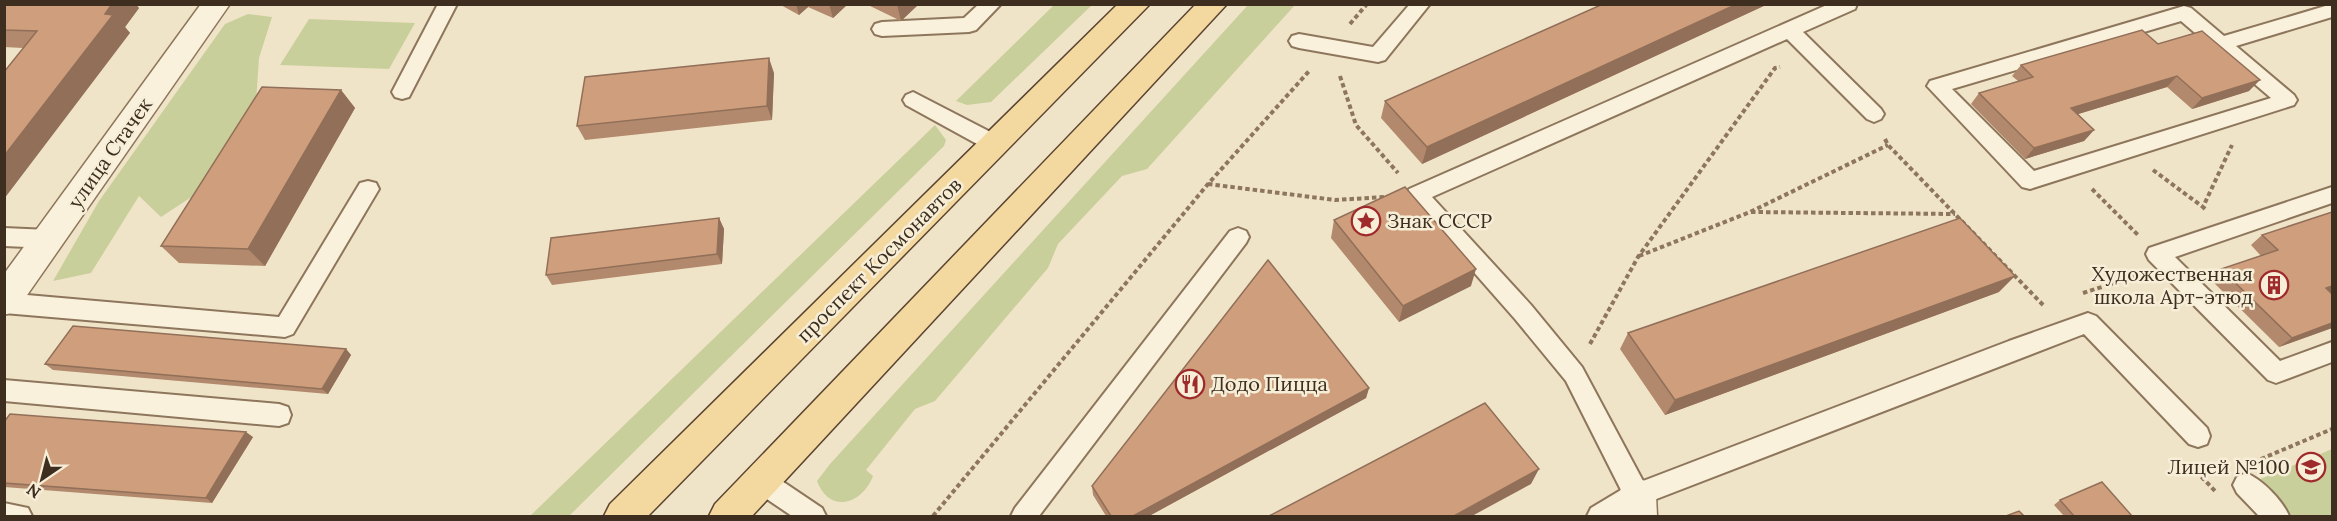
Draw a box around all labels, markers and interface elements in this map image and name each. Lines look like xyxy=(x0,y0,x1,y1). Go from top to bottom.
street label: улица Стачек xyxy=(62,92,157,213)
street label: проспект Космонавтов xyxy=(791,172,966,347)
place icon: Знак СССР xyxy=(1350,205,1382,237)
place label: Знак СССР xyxy=(1387,208,1492,233)
place label: Художественная школа Арт-этюд xyxy=(2092,261,2253,309)
building icon: Художественная школа Арт-этюд xyxy=(2258,269,2290,301)
restaurant icon: Додо Пицца xyxy=(1174,368,1206,400)
place label: Додо Пицца xyxy=(1211,371,1328,396)
north arrow xyxy=(12,449,72,509)
school or university icon: Лицей №100 xyxy=(2295,451,2327,483)
place label: Лицей №100 xyxy=(2167,454,2290,479)
text: N xyxy=(23,480,44,503)

